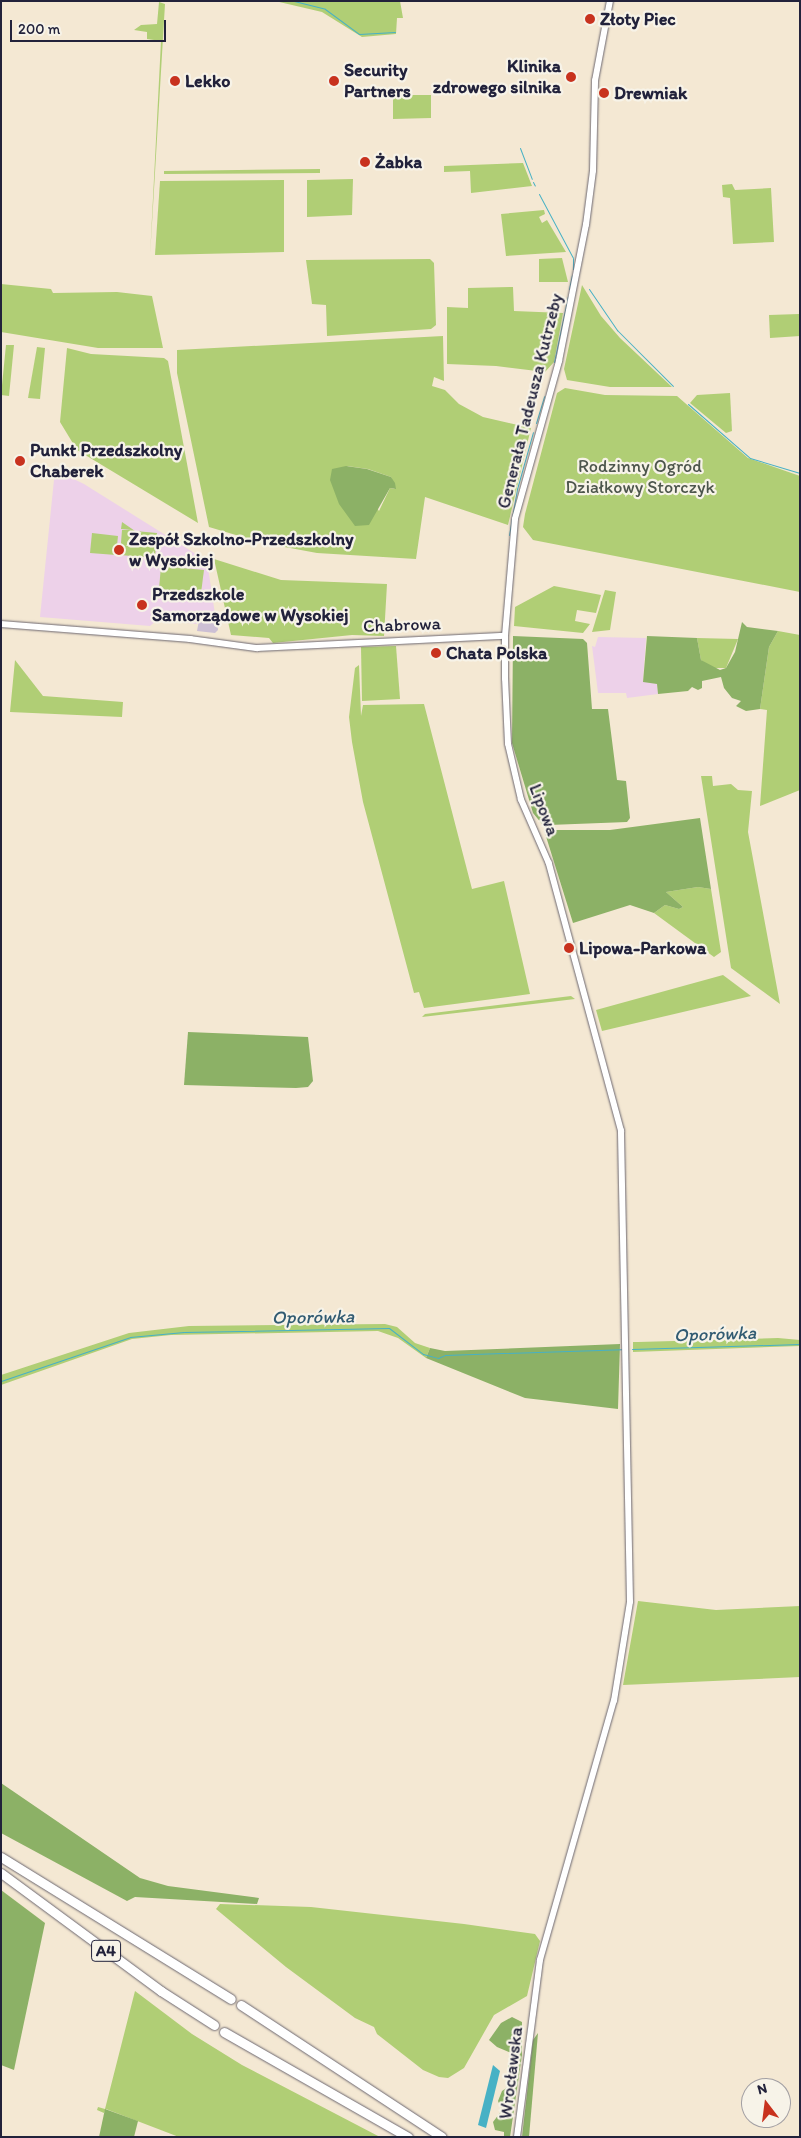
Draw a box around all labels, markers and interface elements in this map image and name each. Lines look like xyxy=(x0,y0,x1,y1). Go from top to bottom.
place label: Złoty Piec xyxy=(600,8,676,30)
scale bar xyxy=(12,10,169,42)
marker: Złoty Piec xyxy=(584,13,596,25)
text: 200 m xyxy=(18,20,60,38)
place label: Klinika zdrowego silnika xyxy=(432,56,561,98)
place label: Security Partners xyxy=(344,60,411,102)
place label: Lekko xyxy=(185,70,230,92)
marker: Klinika zdrowego silnika xyxy=(565,71,577,83)
marker: Lekko xyxy=(169,75,181,87)
marker: Security Partners xyxy=(328,75,340,87)
place label: Drewniak xyxy=(614,82,687,104)
marker: Drewniak xyxy=(598,87,610,99)
place label: Żabka xyxy=(375,151,422,173)
marker: Żabka xyxy=(359,156,371,168)
street label: Generała Tadeusza Kutrzeby xyxy=(493,292,567,510)
place label: Punkt Przedszkolny Chaberek xyxy=(30,440,182,482)
marker: Punkt Przedszkolny Chaberek xyxy=(14,455,26,467)
park label: Rodzinny Ogród Działkowy Storczyk xyxy=(565,456,715,498)
place label: Zespół Szkolno-Przedszkolny w Wysokiej xyxy=(129,529,354,572)
marker: Zespół Szkolno-Przedszkolny w Wysokiej xyxy=(113,544,125,556)
place label: Przedszkole Samorządowe w Wysokiej xyxy=(152,584,349,626)
marker: Przedszkole Samorządowe w Wysokiej xyxy=(136,599,148,611)
street label: Chabrowa xyxy=(363,613,441,637)
place label: Chata Polska xyxy=(446,642,546,664)
marker: Chata Polska xyxy=(430,647,442,659)
street label: Lipowa xyxy=(524,781,564,839)
place label: Lipowa-Parkowa xyxy=(579,937,706,959)
marker: Lipowa-Parkowa xyxy=(563,942,575,954)
water label: Oporówka xyxy=(272,1305,354,1329)
water label: Oporówka xyxy=(673,1321,757,1347)
road number: A4 xyxy=(91,1938,121,1964)
street label: Wrocławska xyxy=(495,2026,527,2120)
north arrow xyxy=(741,2078,791,2128)
text: N xyxy=(755,2080,769,2098)

